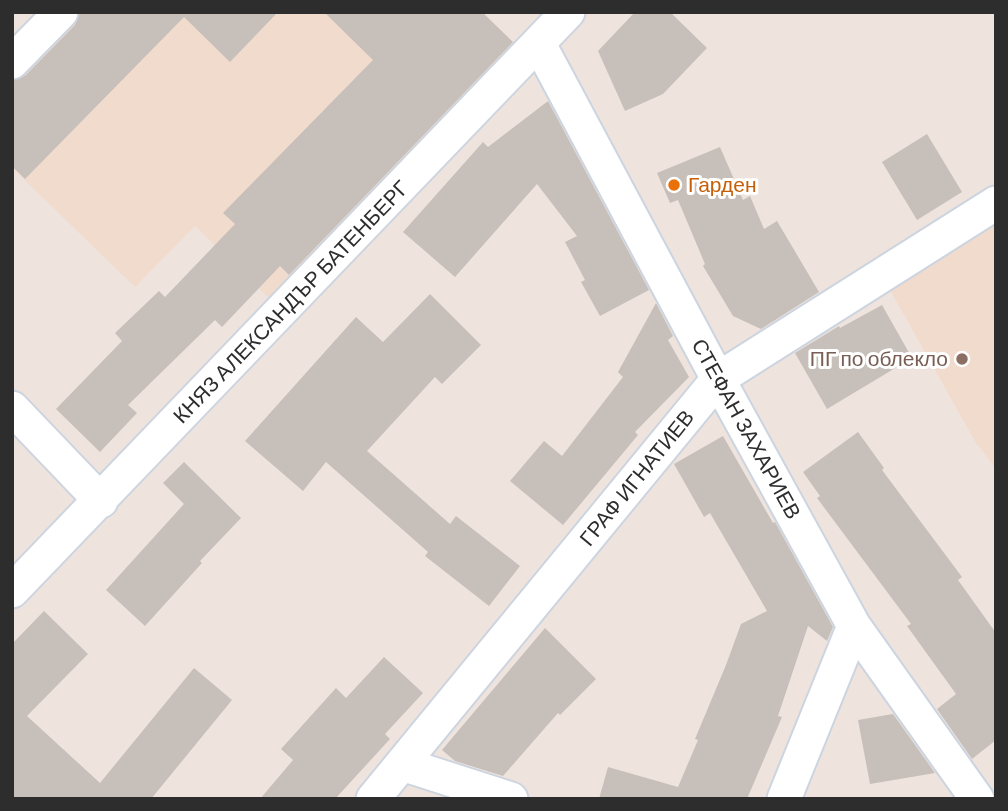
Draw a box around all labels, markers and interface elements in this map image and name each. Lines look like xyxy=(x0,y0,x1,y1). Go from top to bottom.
place label: Гарден xyxy=(688,172,757,198)
street label: КНЯЗ АЛЕКСАНДЪР БАТЕНБЕРГ xyxy=(168,175,414,429)
marker: Гарден xyxy=(666,177,682,193)
street label: СТЕФАН ЗАХАРИЕВ xyxy=(686,335,806,523)
place label: ПГ по облекло xyxy=(810,346,948,372)
marker: ПГ по облекло xyxy=(954,351,970,367)
street label: ГРАФ ИГНАТИЕВ xyxy=(575,405,699,551)

